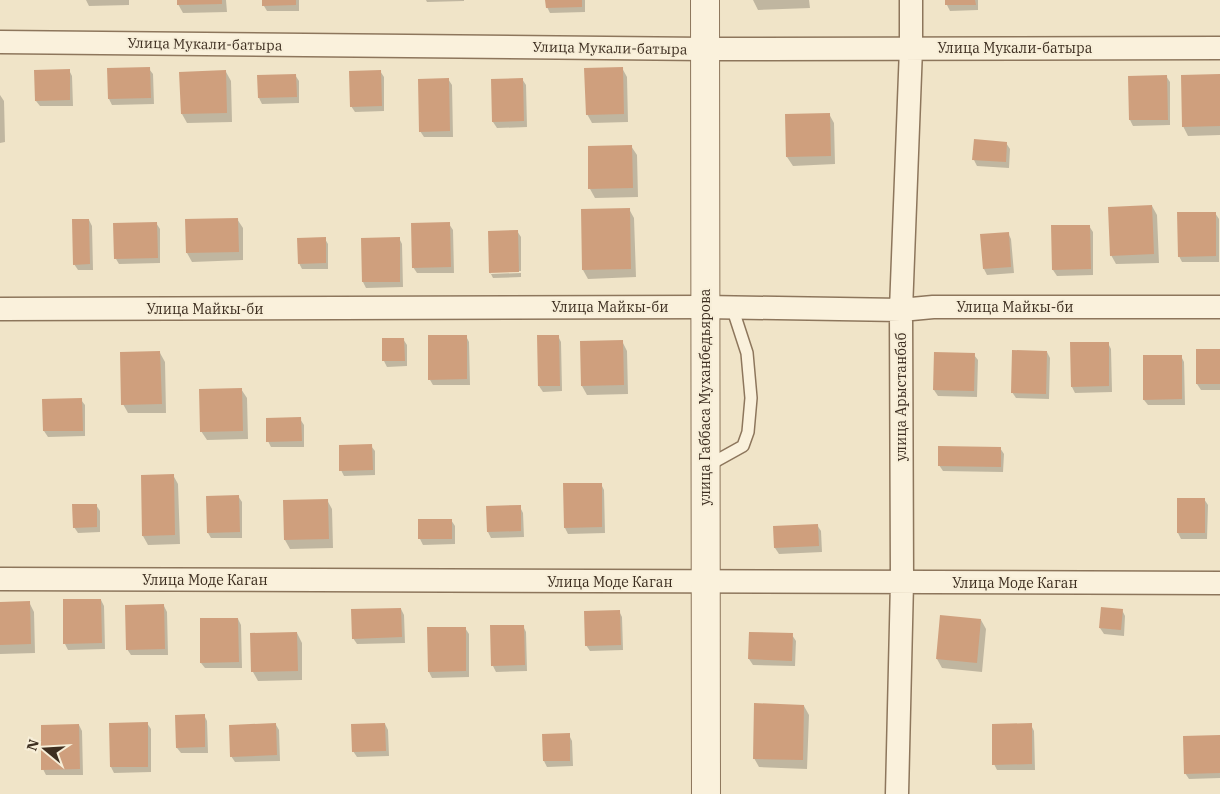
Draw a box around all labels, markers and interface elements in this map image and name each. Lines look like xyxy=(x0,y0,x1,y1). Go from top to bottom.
street label: Улица Мукали-батыра xyxy=(127,34,283,54)
street label: Улица Мукали-батыра xyxy=(532,38,688,58)
street label: Улица Мукали-батыра xyxy=(938,39,1093,57)
street label: улица Габбаса Муханбедьярова xyxy=(696,288,714,505)
street label: Улица Майкы-би xyxy=(552,298,668,316)
street label: Улица Майкы-би xyxy=(957,298,1073,316)
street label: Улица Майкы-би xyxy=(147,300,263,318)
street label: улица Арыстанбаб xyxy=(892,332,910,461)
street label: Улица Моде Каган xyxy=(142,571,268,589)
street label: Улица Моде Каган xyxy=(547,573,673,591)
street label: Улица Моде Каган xyxy=(952,574,1078,592)
north arrow xyxy=(20,724,70,774)
text: N xyxy=(22,737,43,753)

